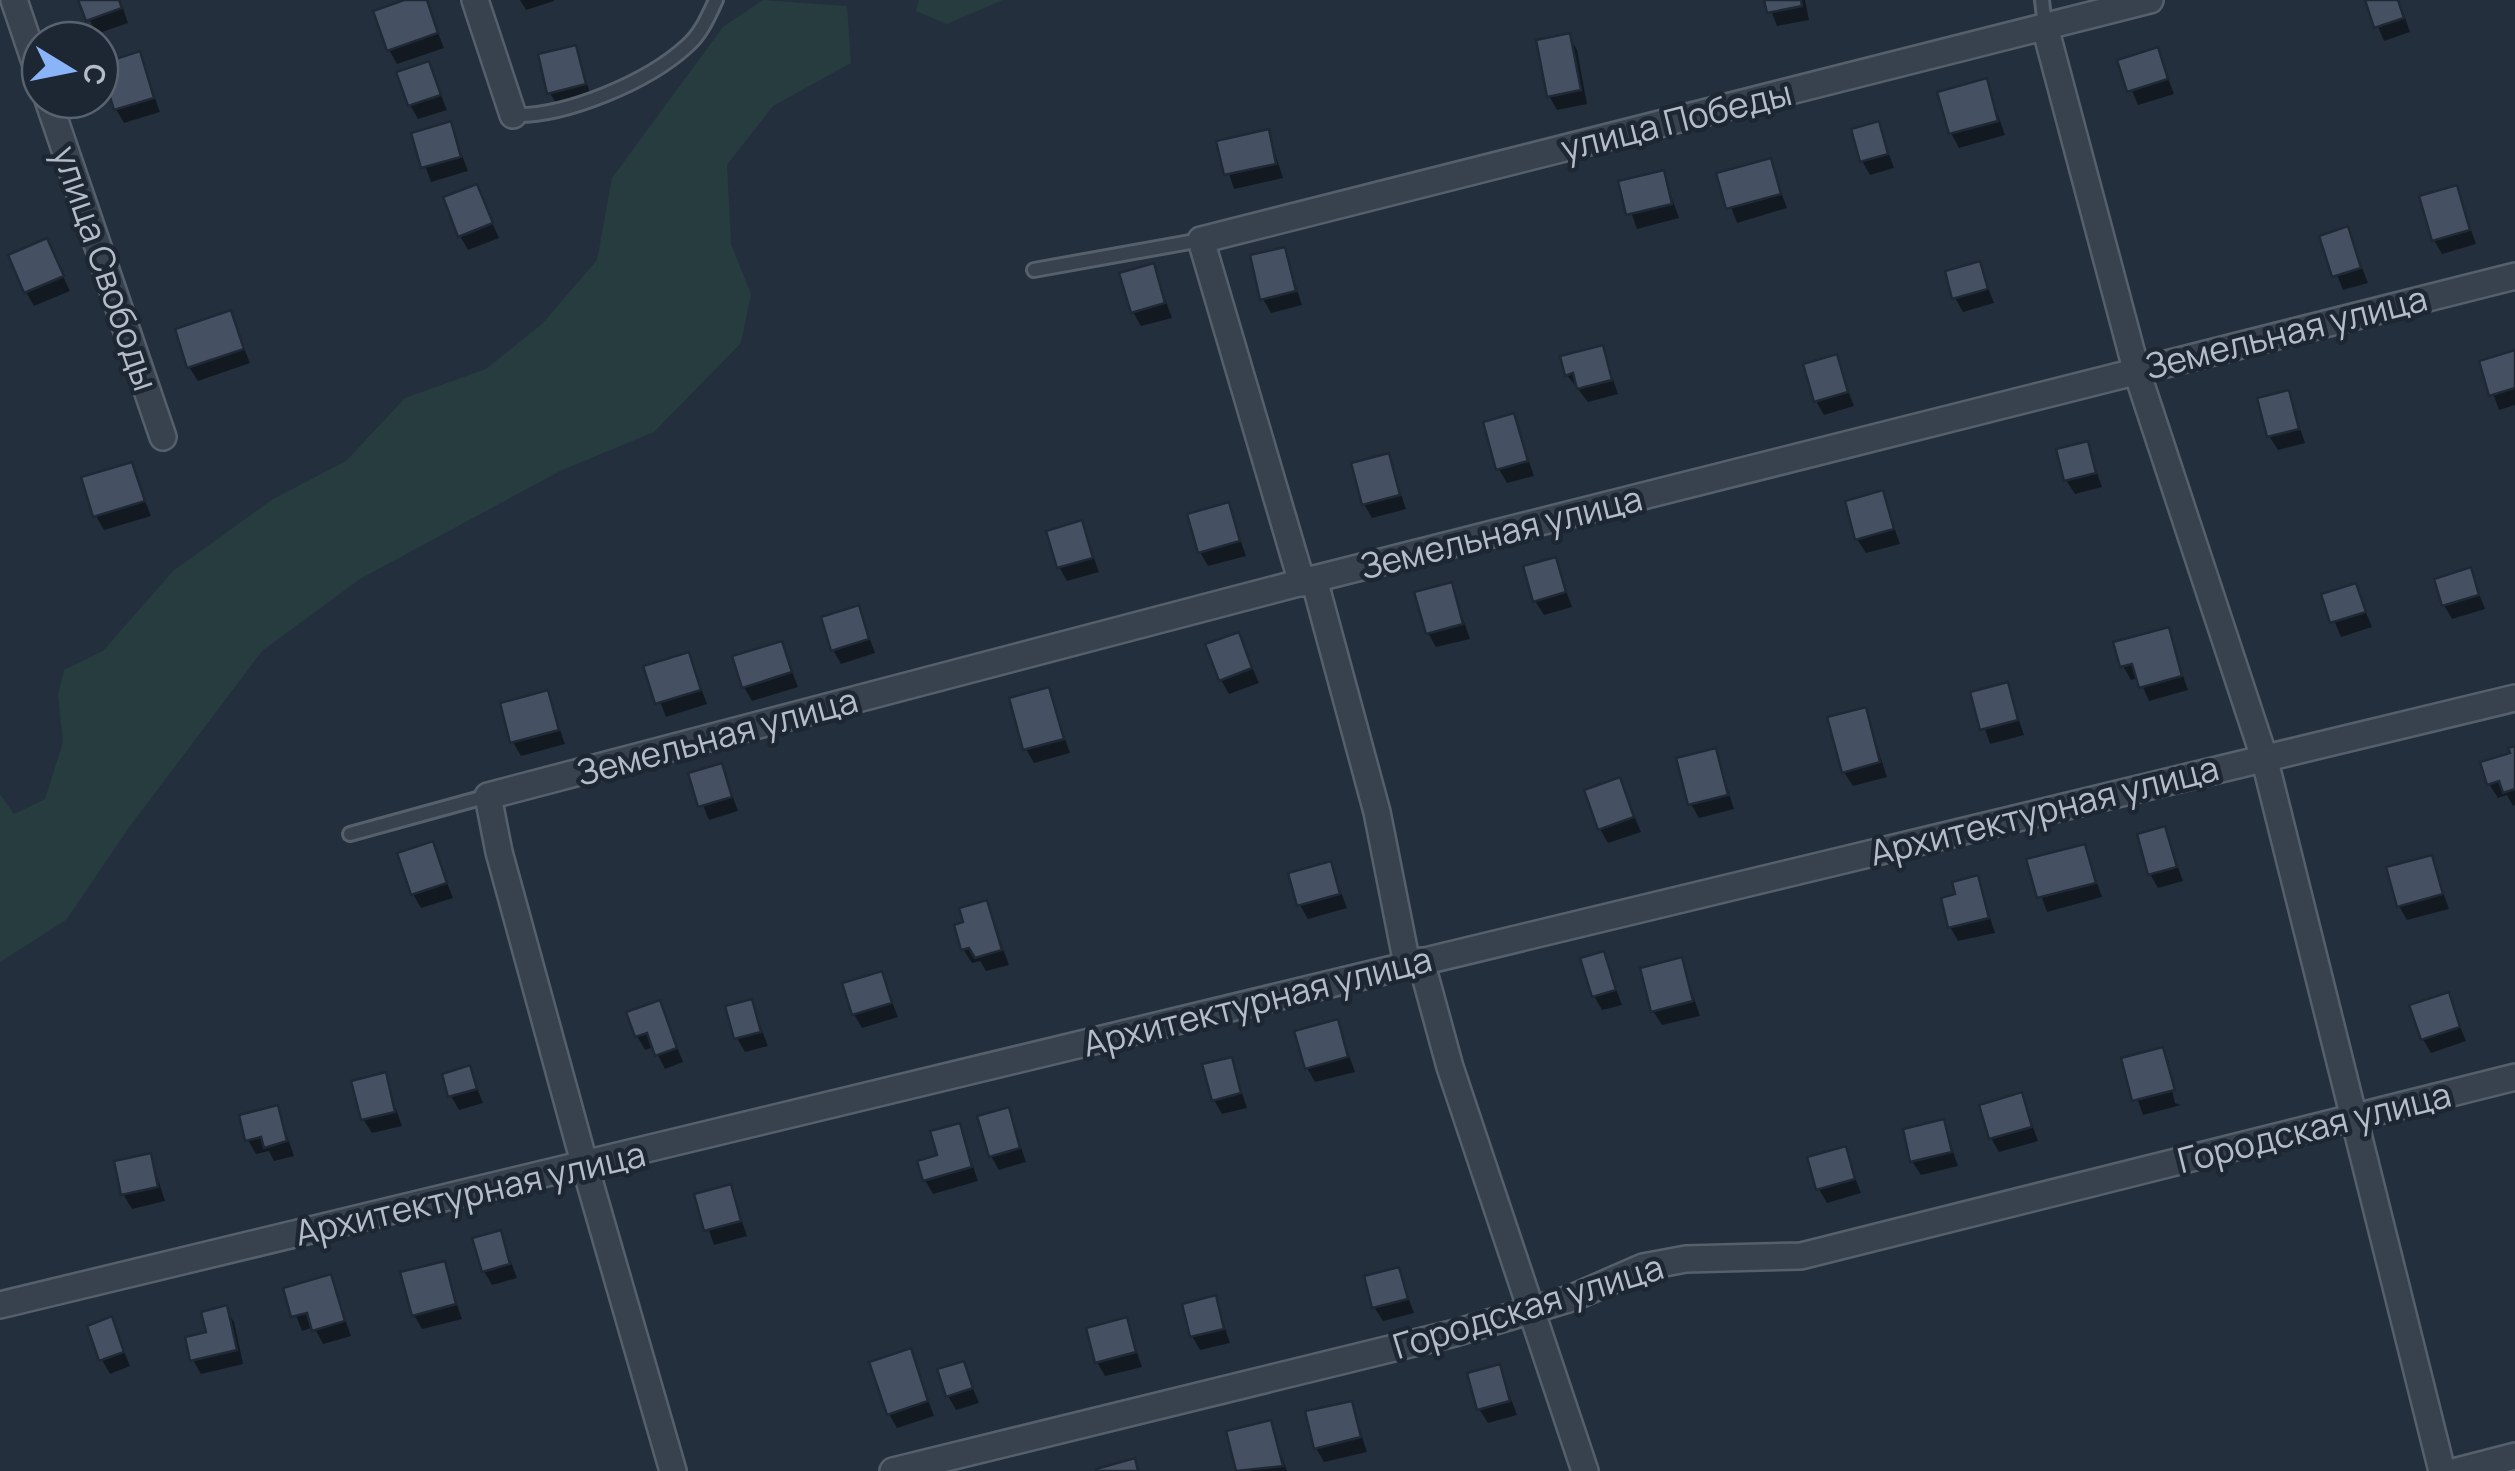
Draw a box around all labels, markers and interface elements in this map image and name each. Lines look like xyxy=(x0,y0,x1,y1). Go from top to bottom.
north arrow xyxy=(20,20,120,120)
text: С xyxy=(75,61,116,88)
street label: улица Победы xyxy=(1556,68,1796,172)
street label: улица Свободы xyxy=(42,139,170,397)
street label: Земельная улица xyxy=(2140,274,2432,390)
street label: Земельная улица xyxy=(1355,474,1647,590)
street label: Земельная улица xyxy=(571,675,863,797)
street label: Архитектурная улица xyxy=(1864,743,2224,877)
street label: Архитектурная улица xyxy=(1077,934,1437,1068)
street label: Городская улица xyxy=(2172,1070,2456,1184)
street label: Архитектурная улица xyxy=(290,1129,650,1257)
street label: Городская улица xyxy=(1387,1242,1669,1370)

